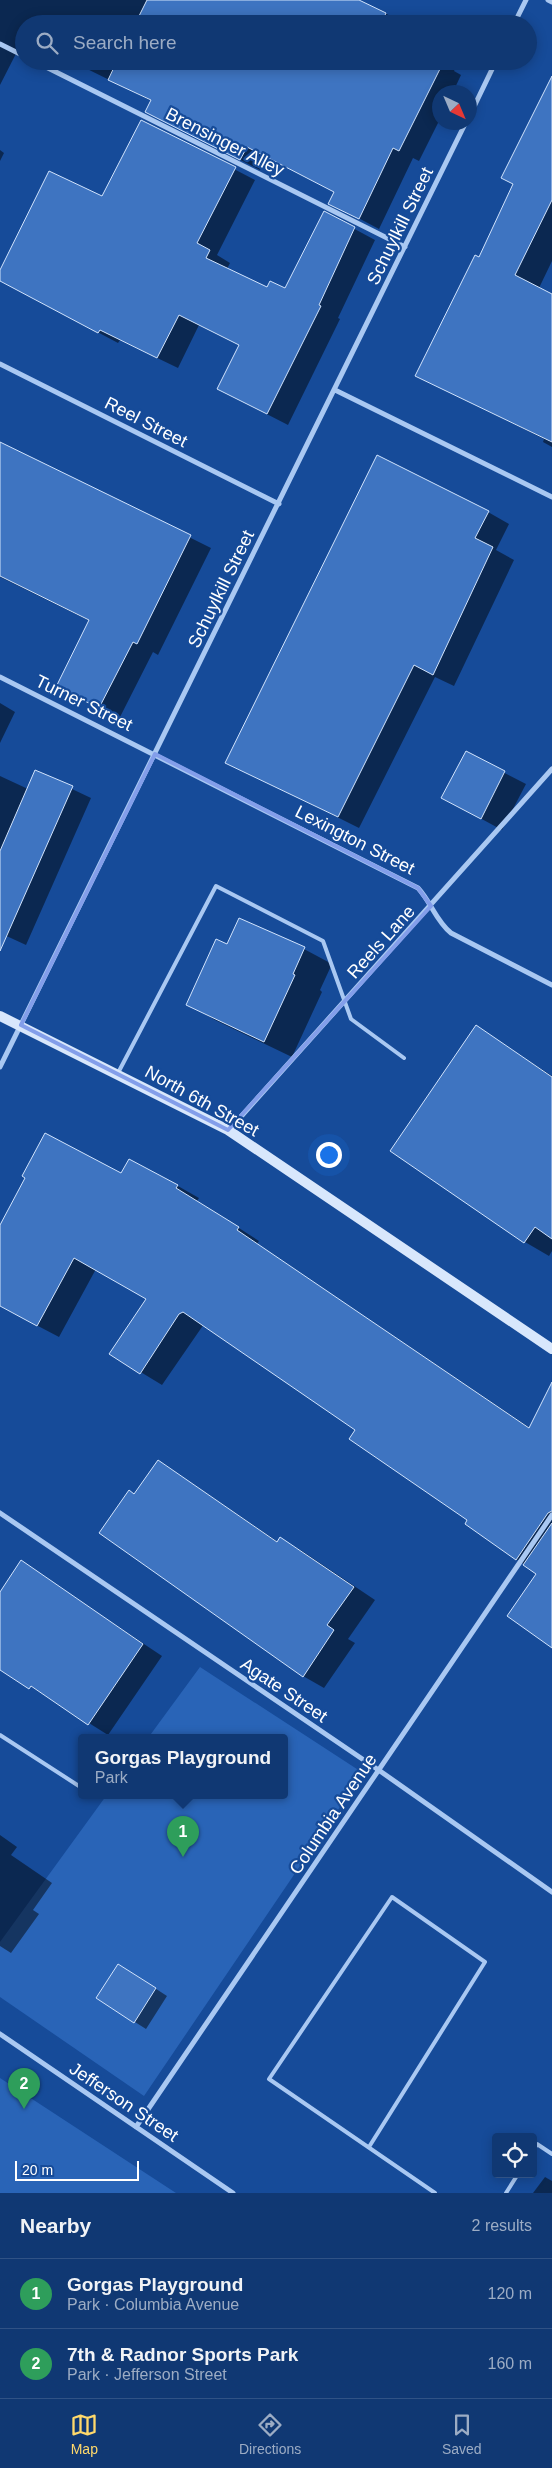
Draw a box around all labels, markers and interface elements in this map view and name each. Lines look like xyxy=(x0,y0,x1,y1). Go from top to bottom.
search box xyxy=(15,15,537,70)
icon: search xyxy=(33,29,61,57)
text: Search here xyxy=(73,32,177,53)
north arrow xyxy=(432,85,477,130)
street label: Brensinger Alley xyxy=(163,104,287,180)
street label: Schuylkill Street xyxy=(363,164,437,288)
street label: Reel Street xyxy=(101,393,191,451)
street label: Schuylkill Street xyxy=(184,527,258,651)
street label: Turner Street xyxy=(32,671,136,735)
street label: Lexington Street xyxy=(292,801,418,879)
street label: Reels Lane xyxy=(343,901,419,983)
street label: North 6th Street xyxy=(142,1061,262,1141)
your location xyxy=(316,1142,342,1168)
street label: Agate Street xyxy=(237,1654,331,1726)
popup xyxy=(78,1734,288,1799)
text: Gorgas Playground xyxy=(95,1747,271,1768)
street label: Columbia Avenue xyxy=(285,1750,381,1878)
text: Park xyxy=(95,1769,128,1786)
pin: 1 xyxy=(167,1816,199,1857)
street label: Jefferson Street xyxy=(66,2058,182,2146)
pin: 2 xyxy=(8,2068,40,2109)
map controls xyxy=(492,2133,537,2178)
button: locate xyxy=(492,2133,537,2178)
scale bar xyxy=(15,2158,139,2181)
text: 20 m xyxy=(22,2162,53,2178)
text: Nearby xyxy=(20,2214,91,2237)
text: 2 results xyxy=(472,2217,532,2234)
text: Gorgas Playground xyxy=(67,2274,243,2295)
text: 1 xyxy=(32,2285,40,2302)
text: 120 m xyxy=(488,2285,532,2302)
text: Park · Columbia Avenue xyxy=(67,2296,239,2313)
text: 7th & Radnor Sports Park xyxy=(67,2344,298,2365)
text: 2 xyxy=(32,2355,40,2372)
text: 160 m xyxy=(488,2355,532,2372)
text: Park · Jefferson Street xyxy=(67,2366,227,2383)
tab: Map xyxy=(70,2411,98,2457)
tab: Directions xyxy=(239,2411,301,2457)
tab: Saved xyxy=(442,2411,482,2457)

